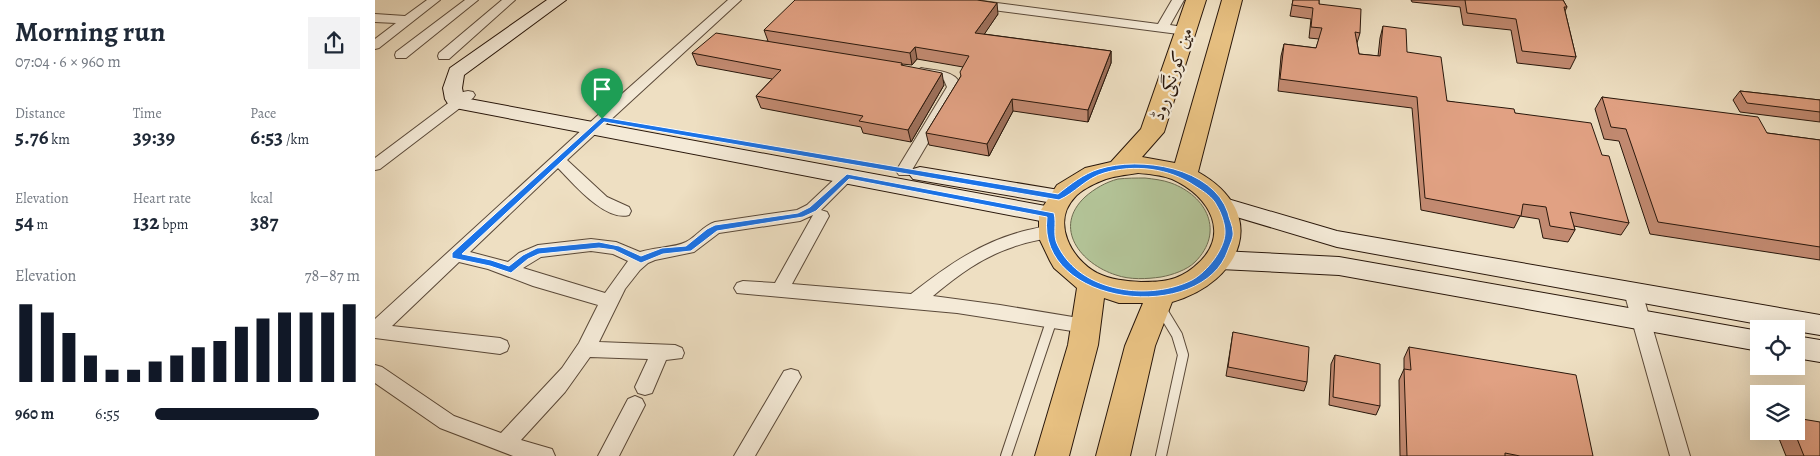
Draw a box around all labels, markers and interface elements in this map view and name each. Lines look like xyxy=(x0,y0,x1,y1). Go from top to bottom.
text: Morning run xyxy=(15,13,165,51)
button: share xyxy=(308,17,360,69)
street label: مین کورنگی روڈ xyxy=(1146,25,1199,124)
text: 07:04 · 6 × 960 m xyxy=(15,51,121,73)
pin xyxy=(581,68,623,119)
icon: arrive xyxy=(588,75,616,103)
text: Distance xyxy=(15,104,65,123)
text: Time xyxy=(133,104,162,123)
text: Pace xyxy=(250,104,276,123)
text: 5.76 xyxy=(15,123,49,151)
text: 39:39 xyxy=(133,123,175,151)
text: 6:53 xyxy=(250,123,283,151)
text: km xyxy=(49,130,70,149)
text: /km xyxy=(283,130,309,149)
text: Elevation xyxy=(15,189,69,208)
text: Heart rate xyxy=(133,189,191,208)
text: kcal xyxy=(250,189,273,208)
text: 54 xyxy=(15,208,34,236)
text: 132 xyxy=(133,208,159,236)
text: 387 xyxy=(250,208,278,236)
text: m xyxy=(34,215,48,234)
text: bpm xyxy=(159,215,188,234)
text: Elevation xyxy=(15,265,76,287)
text: 78–87 m xyxy=(305,265,360,287)
map controls xyxy=(1750,320,1805,440)
button: locate xyxy=(1750,320,1805,375)
button: layers xyxy=(1750,385,1805,440)
text: 960 m xyxy=(15,403,54,425)
text: 6:55 xyxy=(95,403,120,425)

